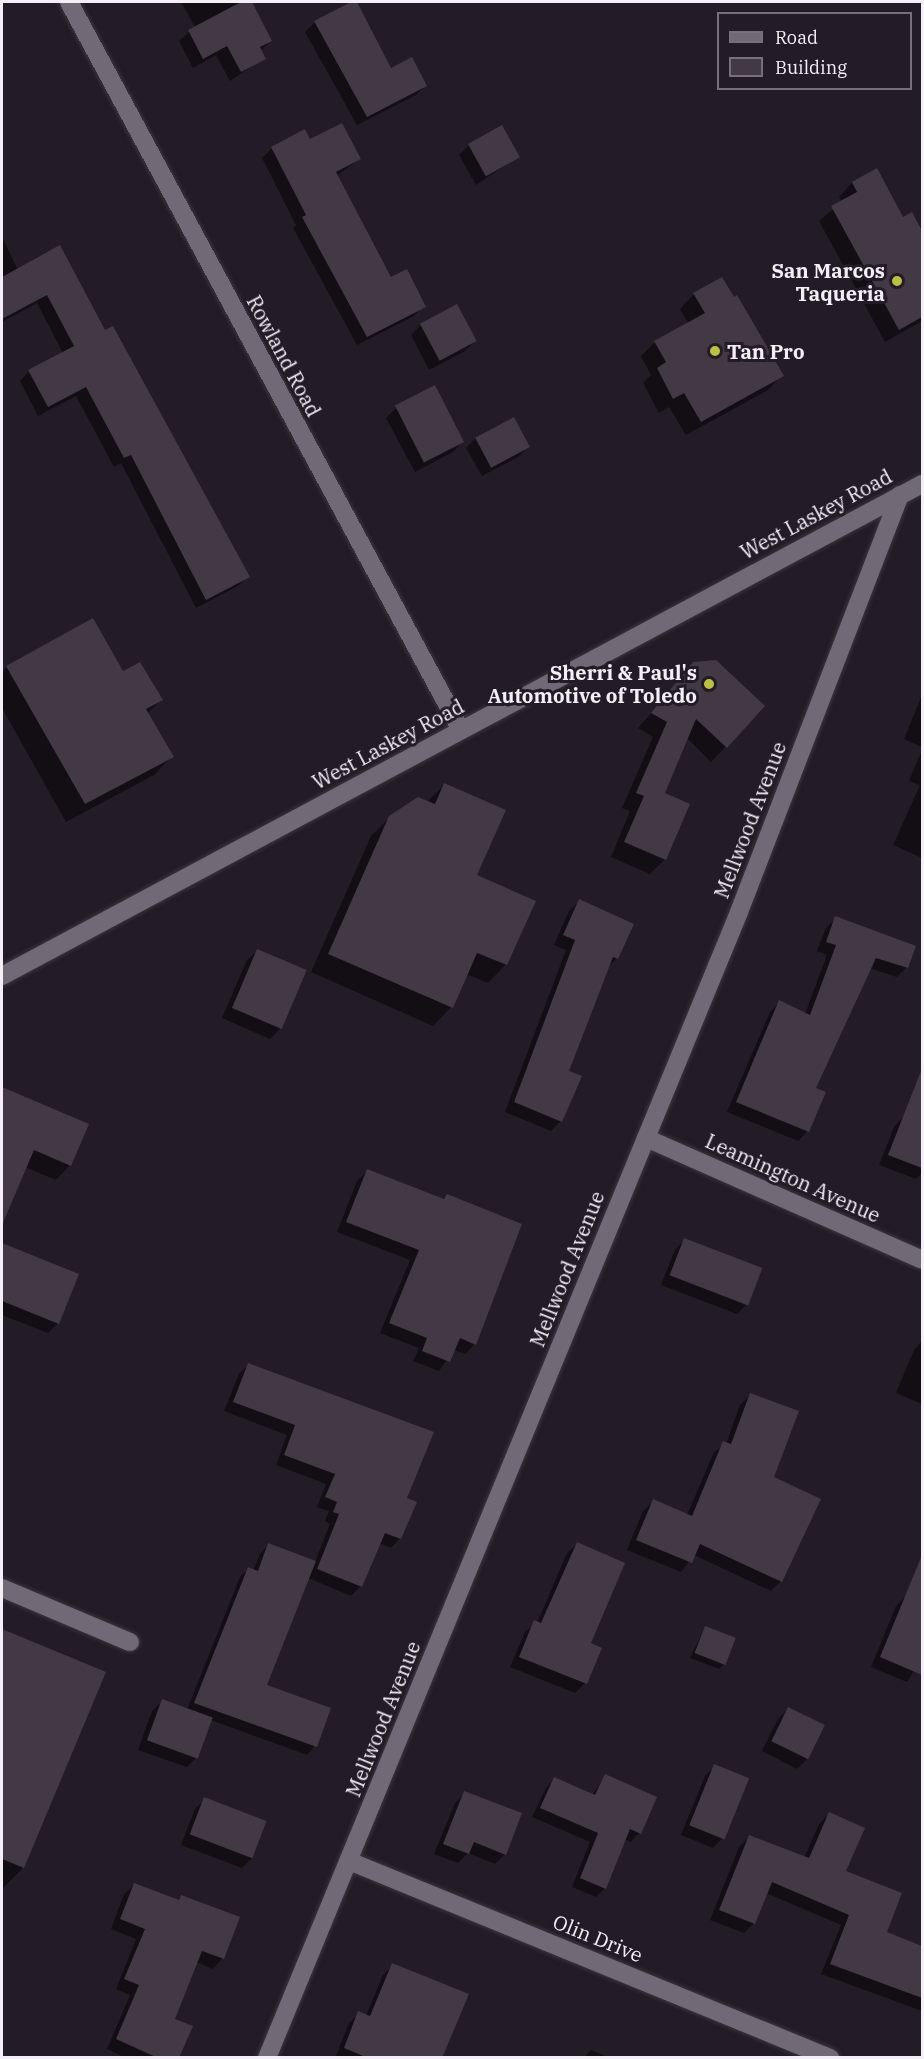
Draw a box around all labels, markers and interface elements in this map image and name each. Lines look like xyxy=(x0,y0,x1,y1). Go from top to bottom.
legend xyxy=(717,12,912,90)
text: Road xyxy=(775,26,818,49)
text: Building xyxy=(775,56,847,79)
place label: San Marcos Taqueria xyxy=(772,258,885,305)
marker: San Marcos Taqueria xyxy=(890,274,904,288)
street label: Rowland Road xyxy=(242,291,326,421)
place label: Tan Pro xyxy=(727,339,805,363)
marker: Tan Pro xyxy=(708,344,722,358)
street label: West Laskey Road xyxy=(736,464,896,564)
place label: Sherri & Paul's Automotive of Toledo xyxy=(488,660,697,707)
marker: Sherri & Paul's Automotive of Toledo xyxy=(702,677,716,691)
street label: West Laskey Road xyxy=(308,694,468,794)
street label: Mellwood Avenue xyxy=(709,738,791,902)
street label: Leamington Avenue xyxy=(702,1129,884,1227)
street label: Mellwood Avenue xyxy=(525,1188,609,1350)
street label: Mellwood Avenue xyxy=(341,1638,425,1800)
street label: Olin Drive xyxy=(550,1909,646,1967)

